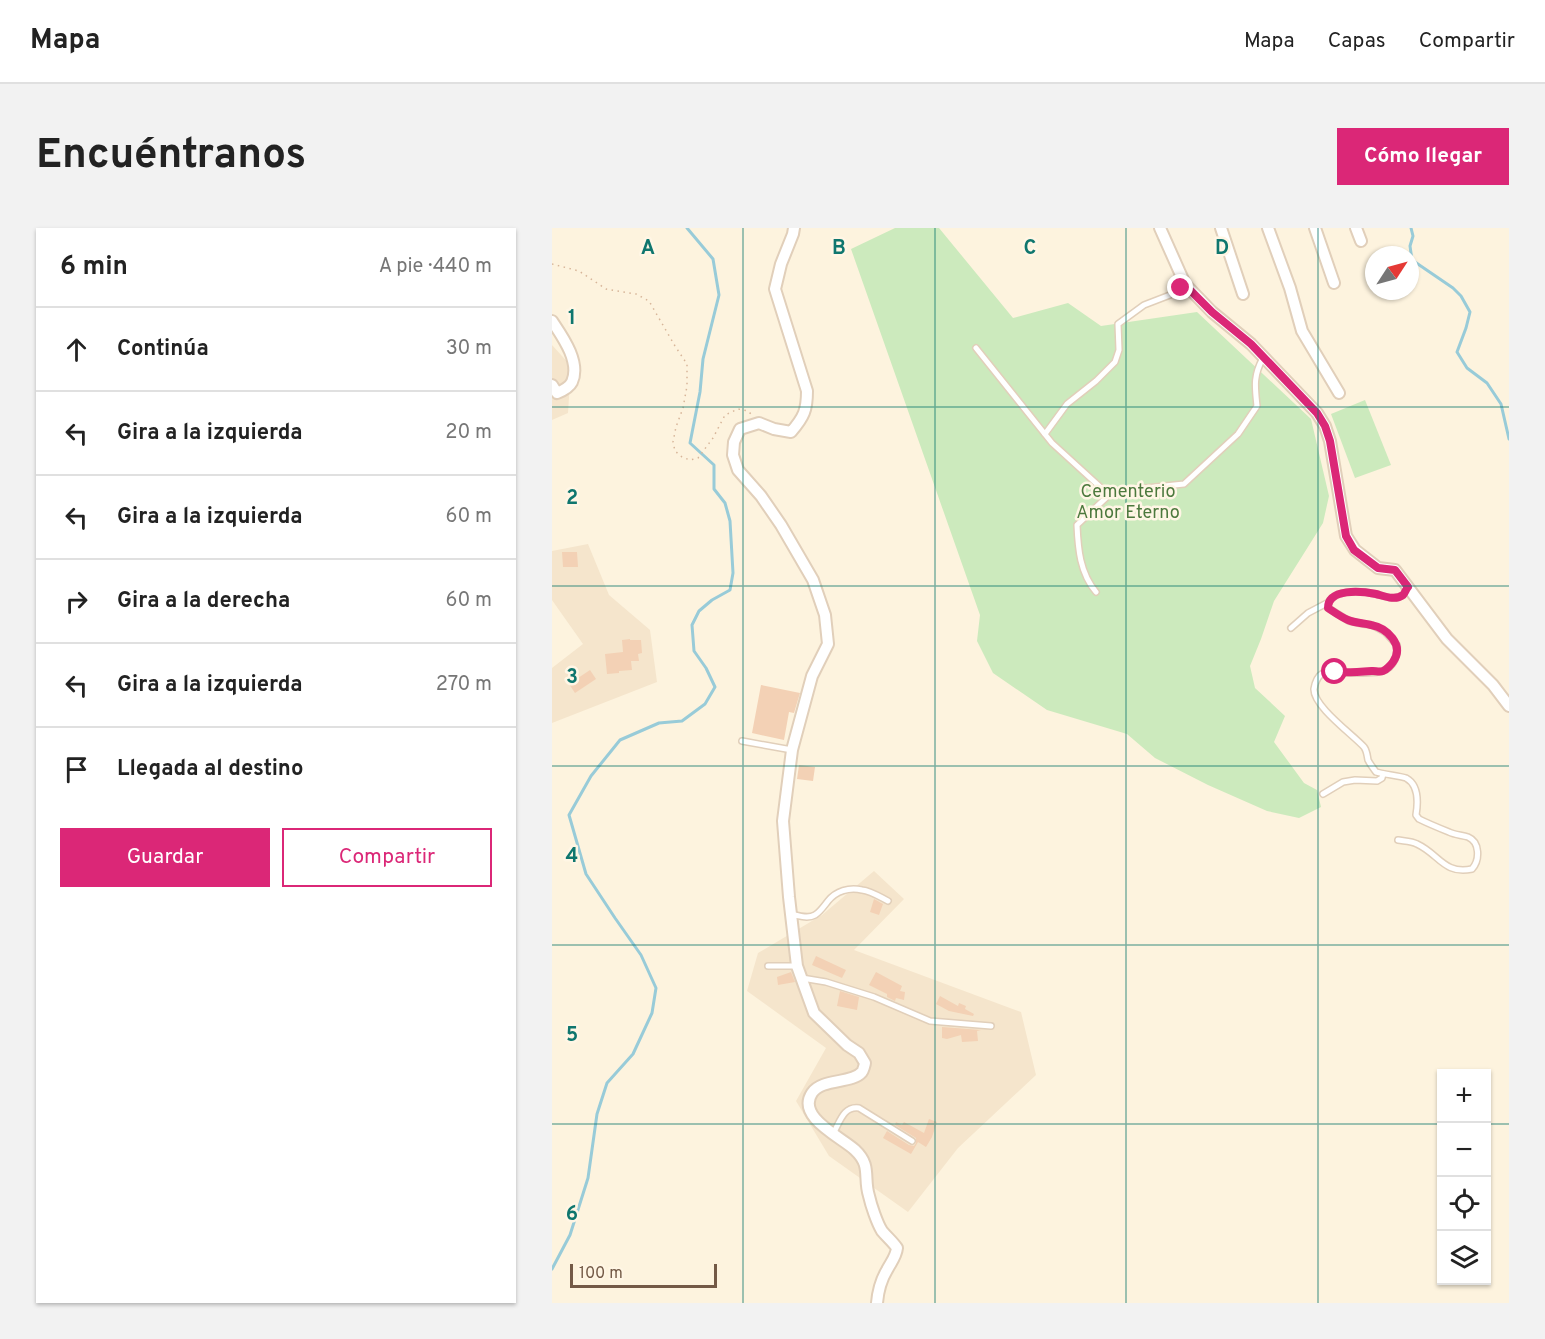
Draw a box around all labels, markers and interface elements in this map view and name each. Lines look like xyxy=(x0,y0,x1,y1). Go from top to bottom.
text: Mapa xyxy=(30,23,100,59)
text: Mapa xyxy=(1244,28,1295,55)
text: Capas xyxy=(1328,28,1386,55)
text: Compartir xyxy=(1419,28,1515,55)
button: Cómo llegar xyxy=(1337,128,1509,185)
text: Encuéntranos xyxy=(36,130,306,183)
text: A xyxy=(641,236,655,262)
text: B xyxy=(832,236,846,262)
text: C xyxy=(1024,236,1036,262)
text: D xyxy=(1215,236,1229,262)
north arrow xyxy=(1365,246,1419,300)
text: 6 min xyxy=(60,251,128,284)
text: A pie · 440 m xyxy=(379,254,492,280)
route end xyxy=(1167,274,1193,300)
text: 1 xyxy=(568,306,576,332)
icon: ahead xyxy=(60,333,93,366)
text: Continúa xyxy=(117,336,209,363)
text: 30 m xyxy=(446,336,492,362)
icon: left xyxy=(60,417,93,450)
text: Gira a la izquierda xyxy=(117,420,303,447)
text: 20 m xyxy=(445,420,492,446)
park label: Cementerio Amor Eterno xyxy=(1076,481,1180,525)
text: 2 xyxy=(566,486,578,512)
icon: left xyxy=(60,501,93,534)
text: Gira a la izquierda xyxy=(117,504,303,531)
text: 60 m xyxy=(446,504,492,530)
icon: right xyxy=(60,585,93,618)
text: Gira a la derecha xyxy=(117,588,290,615)
text: 60 m xyxy=(446,588,492,614)
route start xyxy=(1321,658,1347,684)
text: 3 xyxy=(566,665,578,691)
icon: left xyxy=(60,669,93,702)
text: Gira a la izquierda xyxy=(117,672,303,699)
text: 270 m xyxy=(436,672,492,698)
icon: arrive xyxy=(60,753,93,786)
text: Llegada al destino xyxy=(117,756,303,783)
button: Guardar xyxy=(60,828,270,887)
button: Compartir xyxy=(282,828,492,887)
text: 4 xyxy=(566,844,578,870)
text: 5 xyxy=(566,1023,578,1049)
map controls xyxy=(1437,1069,1491,1285)
button: + xyxy=(1437,1069,1491,1123)
button: − xyxy=(1437,1123,1491,1177)
button: locate xyxy=(1437,1177,1491,1231)
text: 6 xyxy=(566,1202,578,1228)
button: layers xyxy=(1437,1231,1491,1285)
scale bar xyxy=(570,1261,717,1288)
text: 100 m xyxy=(579,1264,623,1284)

